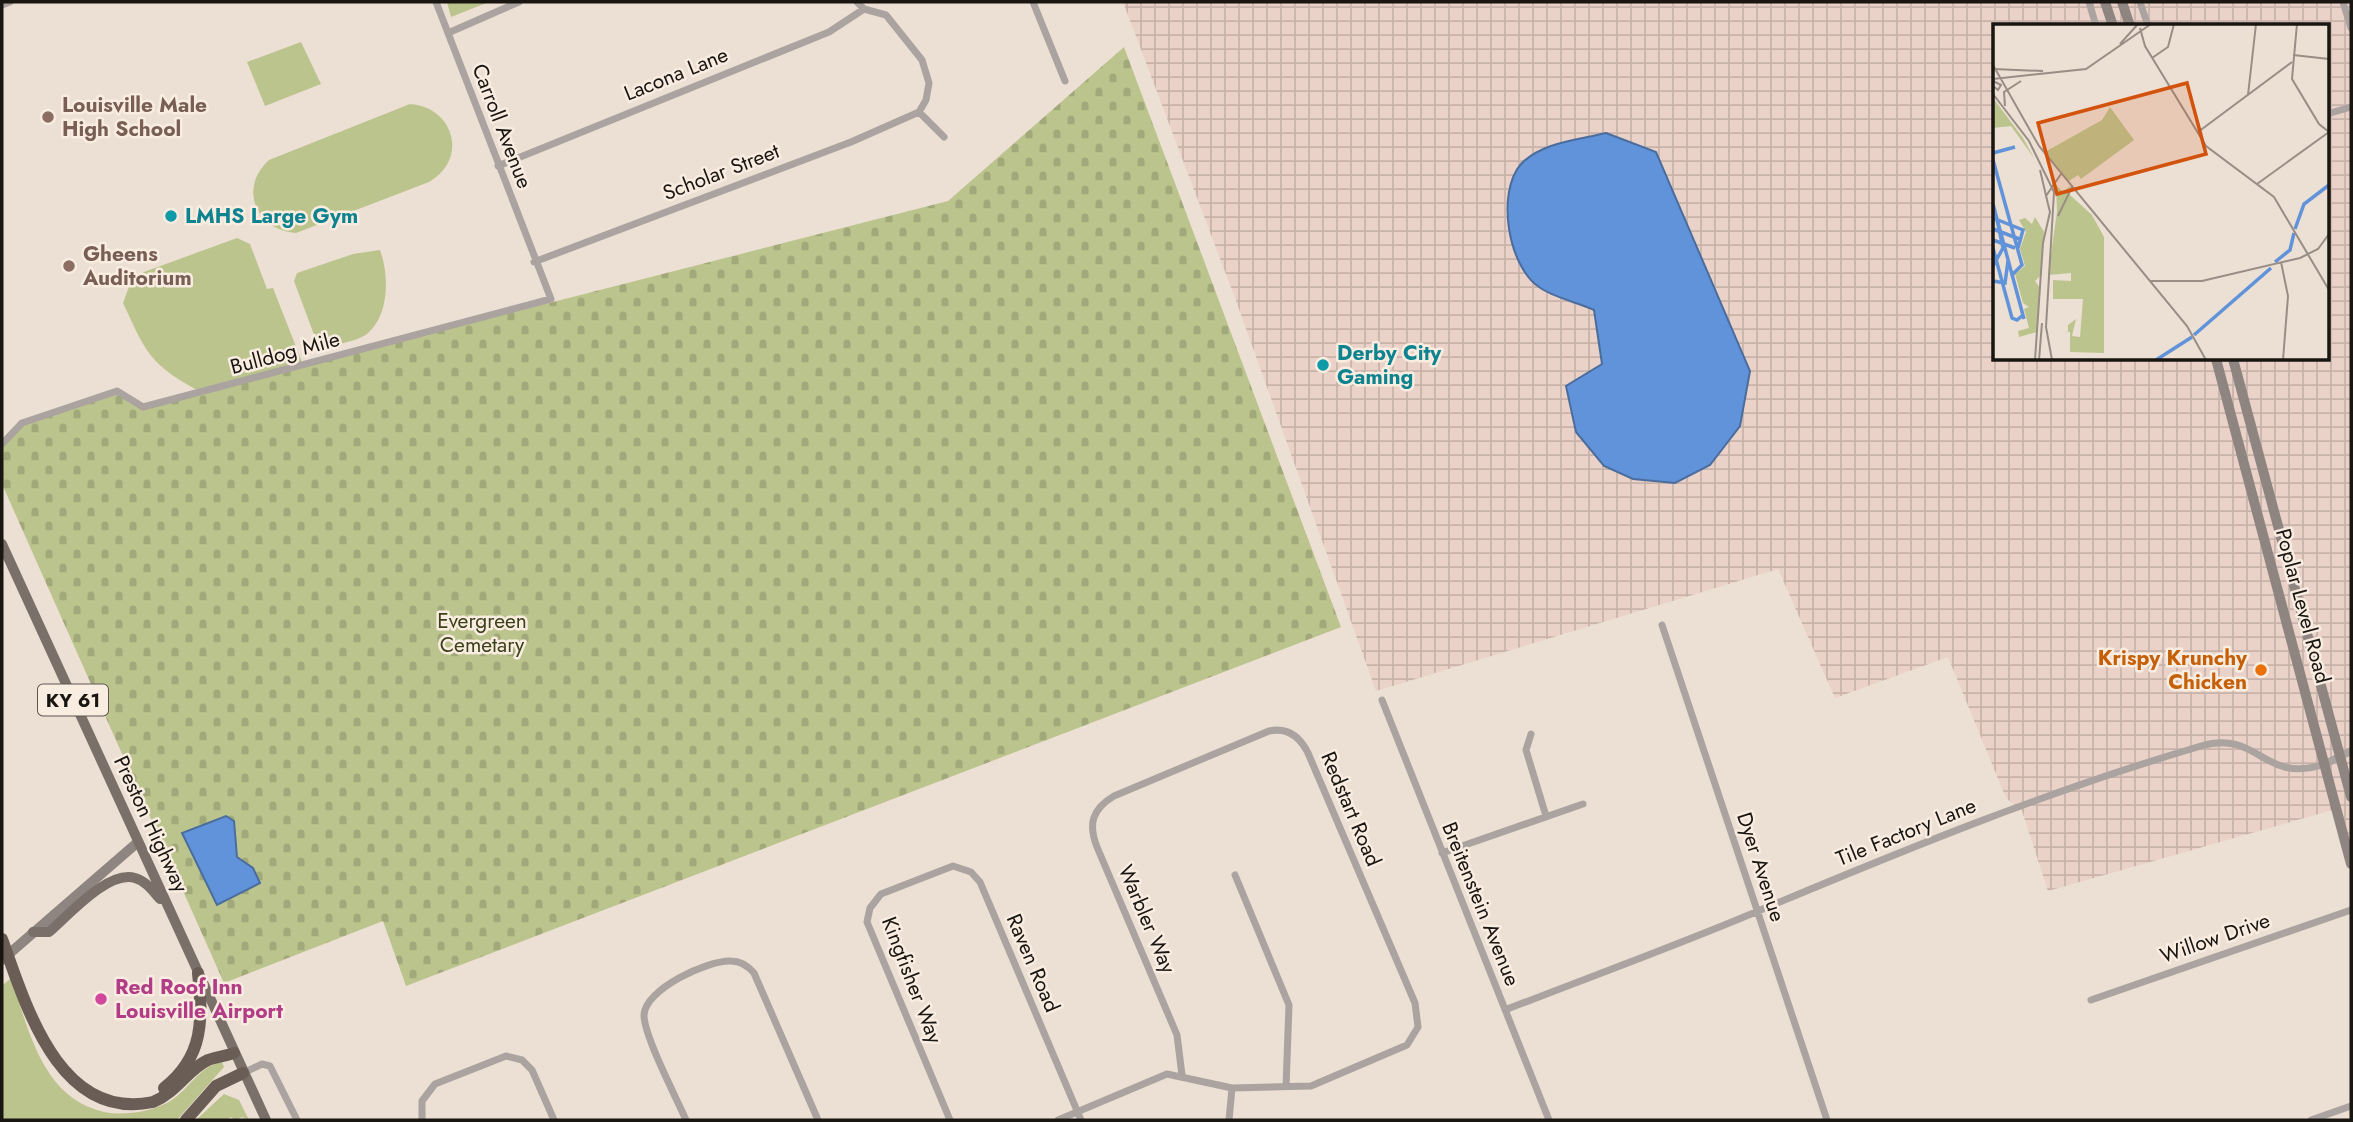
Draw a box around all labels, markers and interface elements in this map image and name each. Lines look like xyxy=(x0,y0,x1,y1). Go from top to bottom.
inset map xyxy=(1993,24,2328,360)
street label: Lacona Lane xyxy=(619,39,733,108)
street label: Carroll Avenue xyxy=(464,59,540,193)
place label: Louisville Male High School xyxy=(62,90,207,144)
marker: Louisville Male High School xyxy=(40,109,56,125)
street label: Scholar Street xyxy=(658,136,784,208)
place label: LMHS Large Gym xyxy=(185,201,358,231)
marker: LMHS Large Gym xyxy=(163,208,179,224)
place label: Gheens Auditorium xyxy=(82,239,192,293)
marker: Gheens Auditorium xyxy=(61,258,77,274)
street label: Bulldog Mile xyxy=(227,324,343,382)
place label: Derby City Gaming xyxy=(1337,338,1442,392)
marker: Derby City Gaming xyxy=(1315,357,1331,373)
street label: Poplar Level Road xyxy=(2268,525,2338,687)
park label: Evergreen Cemetary xyxy=(437,606,527,660)
place label: Krispy Krunchy Chicken xyxy=(2098,643,2248,697)
marker: Krispy Krunchy Chicken xyxy=(2253,662,2269,678)
road number: KY 61 xyxy=(38,684,108,716)
street label: Redstart Road xyxy=(1313,747,1389,871)
street label: Preston Highway xyxy=(106,751,196,898)
street label: Tile Factory Lane xyxy=(1832,790,1981,874)
street label: Dyer Avenue xyxy=(1729,809,1793,926)
street label: Breitenstein Avenue xyxy=(1434,818,1528,991)
street label: Warbler Way xyxy=(1111,860,1184,979)
street label: Willow Drive xyxy=(2156,905,2274,971)
street label: Raven Road xyxy=(999,909,1067,1017)
street label: Kingfisher Way xyxy=(874,912,950,1048)
place label: Red Roof Inn Louisville Airport xyxy=(115,972,283,1026)
marker: Red Roof Inn Louisville Airport xyxy=(93,991,109,1007)

